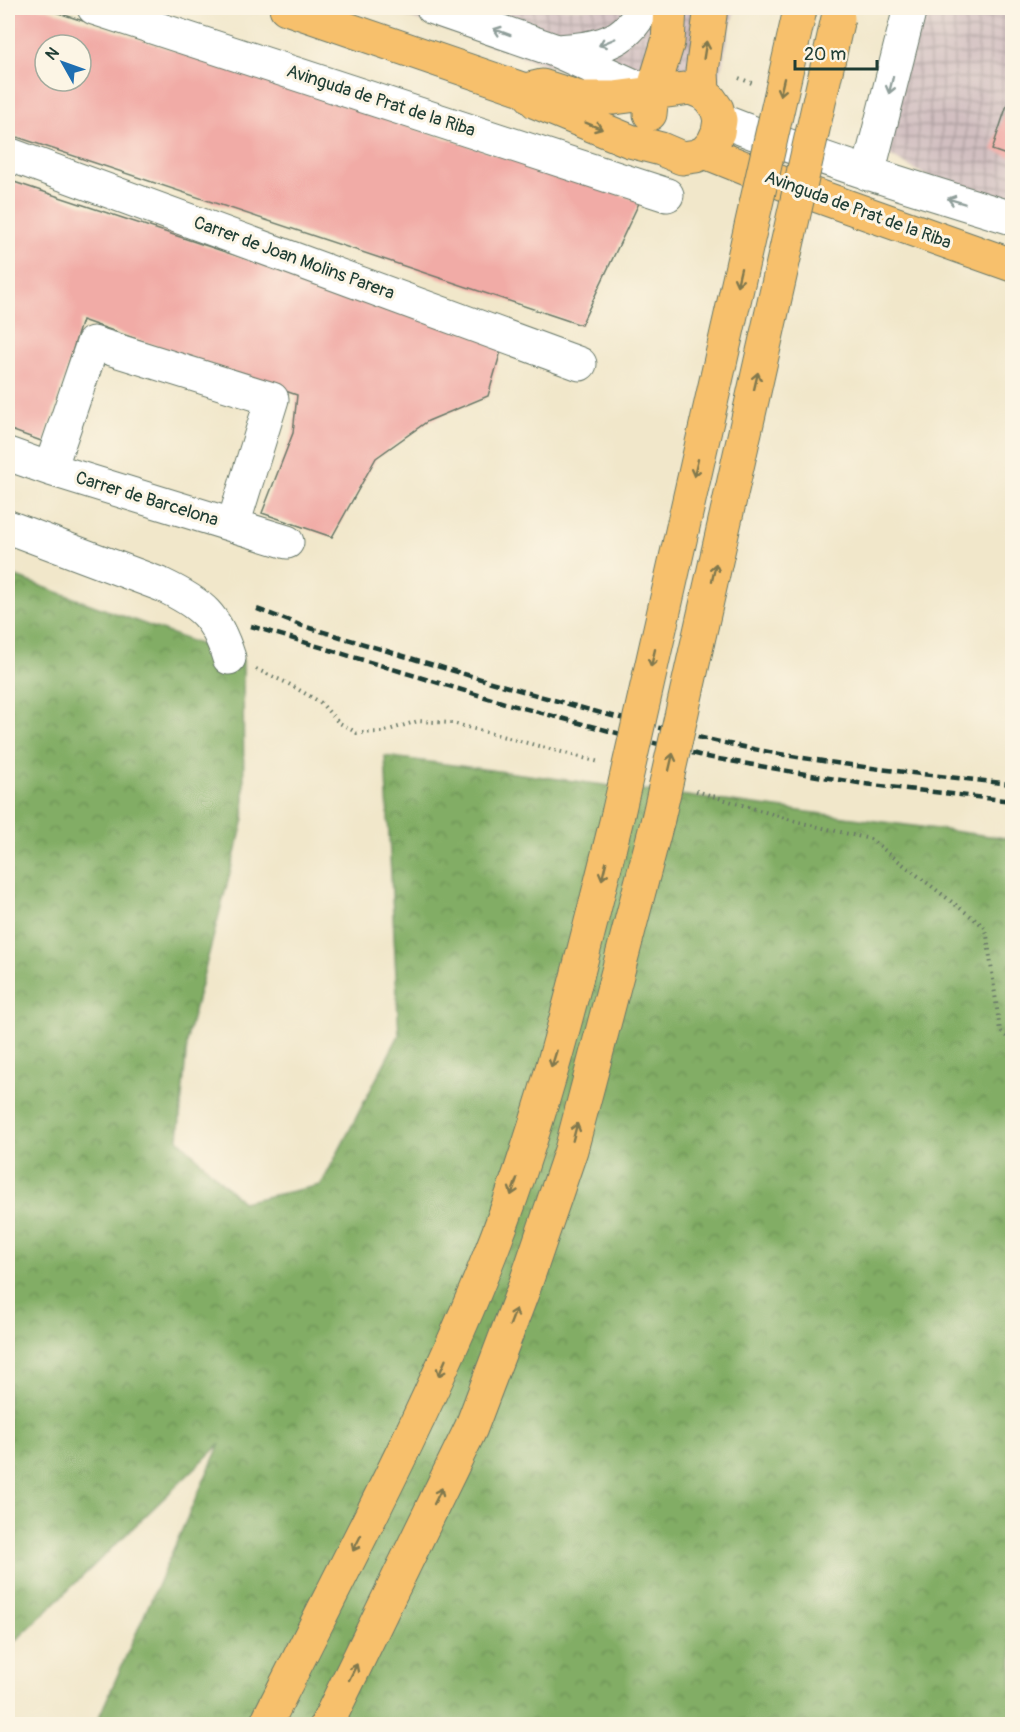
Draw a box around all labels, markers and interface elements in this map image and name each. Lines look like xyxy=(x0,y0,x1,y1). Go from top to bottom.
one-way arrow xyxy=(493,25,511,36)
north arrow xyxy=(33,33,93,93)
scale bar xyxy=(795,33,878,71)
one-way arrow xyxy=(599,37,617,48)
one-way arrow xyxy=(700,41,711,61)
text: N xyxy=(41,43,64,65)
text: 20 m xyxy=(804,43,846,66)
street label: Avinguda de Prat de la Riba xyxy=(284,60,478,142)
one-way arrow xyxy=(885,75,896,94)
one-way arrow xyxy=(776,77,787,96)
one-way arrow xyxy=(585,121,603,132)
street label: Avinguda de Prat de la Riba xyxy=(761,165,955,255)
one-way arrow xyxy=(947,195,966,206)
street label: Carrer de Joan Molins Parera xyxy=(190,211,398,305)
one-way arrow xyxy=(733,267,744,287)
one-way arrow xyxy=(751,372,763,391)
one-way arrow xyxy=(690,457,701,477)
street label: Carrer de Barcelona xyxy=(73,466,221,532)
one-way arrow xyxy=(708,562,720,581)
one-way arrow xyxy=(647,648,658,667)
one-way arrow xyxy=(666,753,677,772)
one-way arrow xyxy=(597,861,609,880)
one-way arrow xyxy=(548,1049,559,1068)
one-way arrow xyxy=(570,1123,582,1142)
one-way arrow xyxy=(507,1177,518,1196)
one-way arrow xyxy=(508,1308,519,1327)
one-way arrow xyxy=(436,1358,447,1377)
one-way arrow xyxy=(432,1488,444,1506)
one-way arrow xyxy=(350,1534,362,1552)
one-way arrow xyxy=(347,1663,359,1681)

